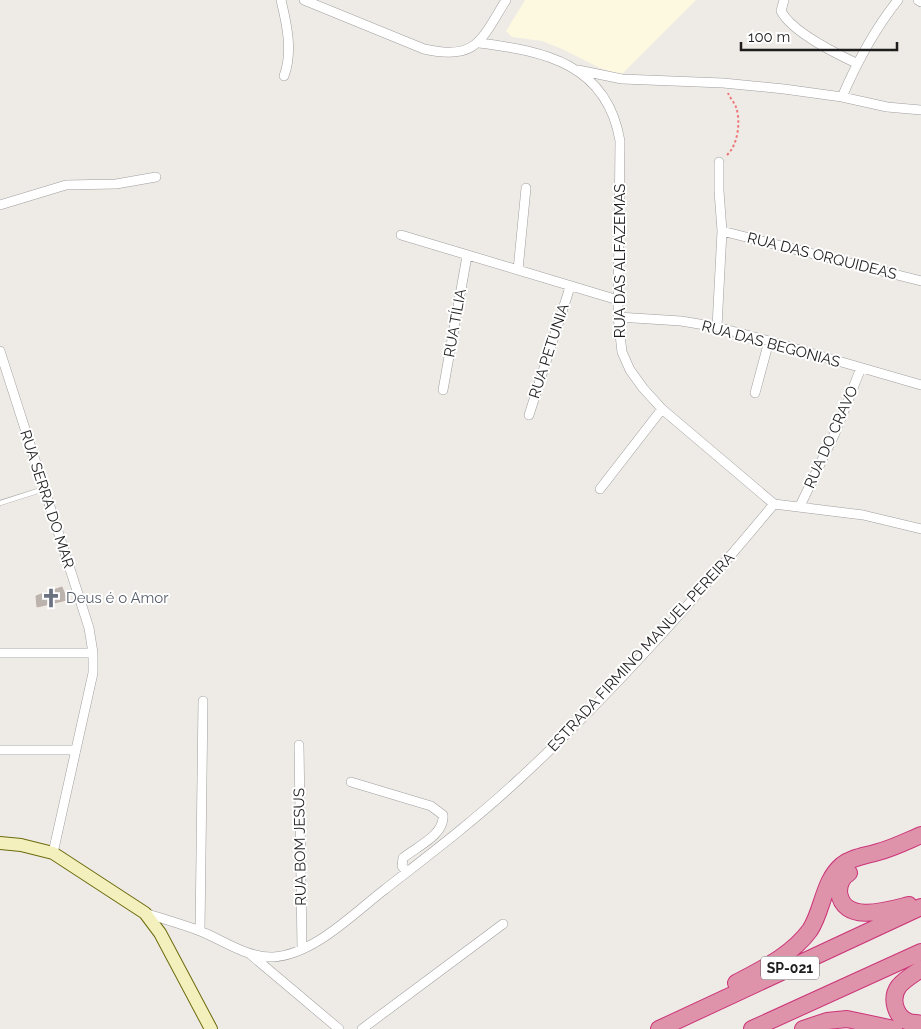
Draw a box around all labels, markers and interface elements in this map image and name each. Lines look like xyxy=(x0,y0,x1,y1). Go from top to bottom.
scale bar xyxy=(741,20,897,52)
text: 100 m xyxy=(748,28,790,46)
street label: RUA DAS ALFAZEMAS xyxy=(611,184,629,338)
street label: RUA DAS ORQUIDEAS xyxy=(745,229,899,283)
street label: RUA TÍLIA xyxy=(440,287,470,359)
street label: RUA PETUNIA xyxy=(525,301,573,401)
street label: RUA DAS BEGONIAS xyxy=(700,317,842,371)
street label: RUA DO CRAVO xyxy=(800,383,862,491)
street label: RUA SERRA DO MAR xyxy=(16,428,78,571)
street label: ESTRADA FIRMINO MANUEL PEREIRA xyxy=(544,549,738,755)
church icon: Deus é o Amor xyxy=(40,587,62,609)
place label: Deus é o Amor xyxy=(66,589,169,607)
street label: RUA BOM JESUS xyxy=(290,788,310,906)
road number: SP-021 xyxy=(761,956,819,980)

